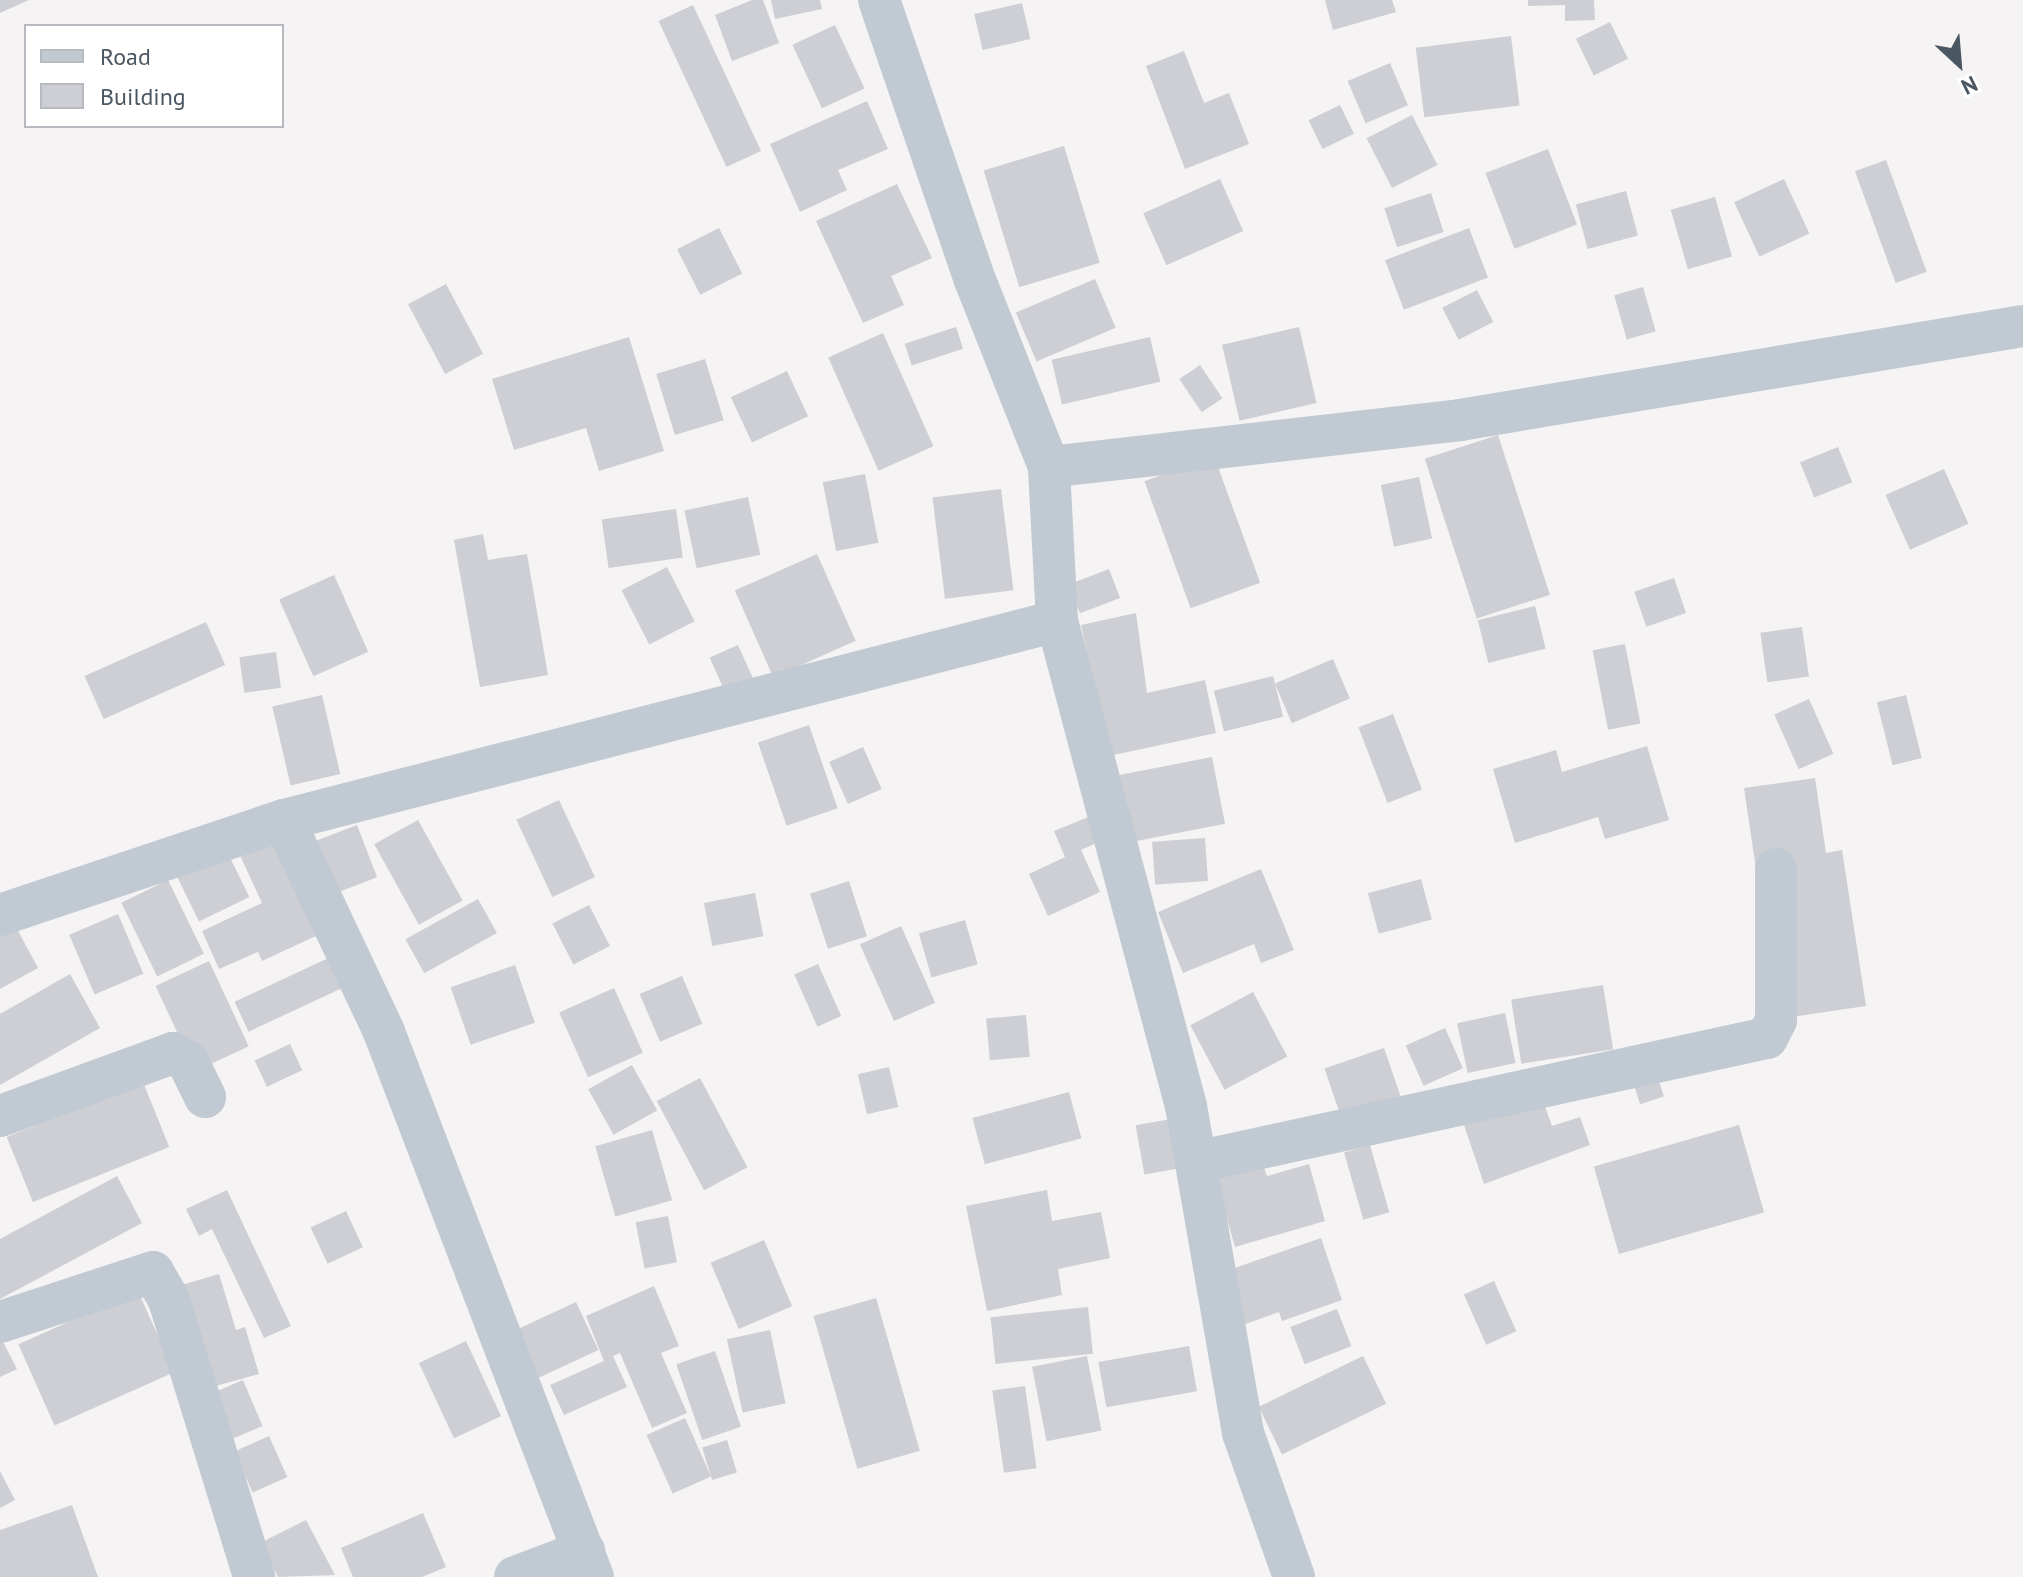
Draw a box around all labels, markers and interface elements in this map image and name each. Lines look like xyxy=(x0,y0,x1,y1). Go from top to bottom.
legend xyxy=(24,24,284,128)
north arrow xyxy=(1919,24,1999,104)
text: Road xyxy=(100,41,151,72)
text: N xyxy=(1957,70,1982,101)
text: Building xyxy=(100,81,186,112)

